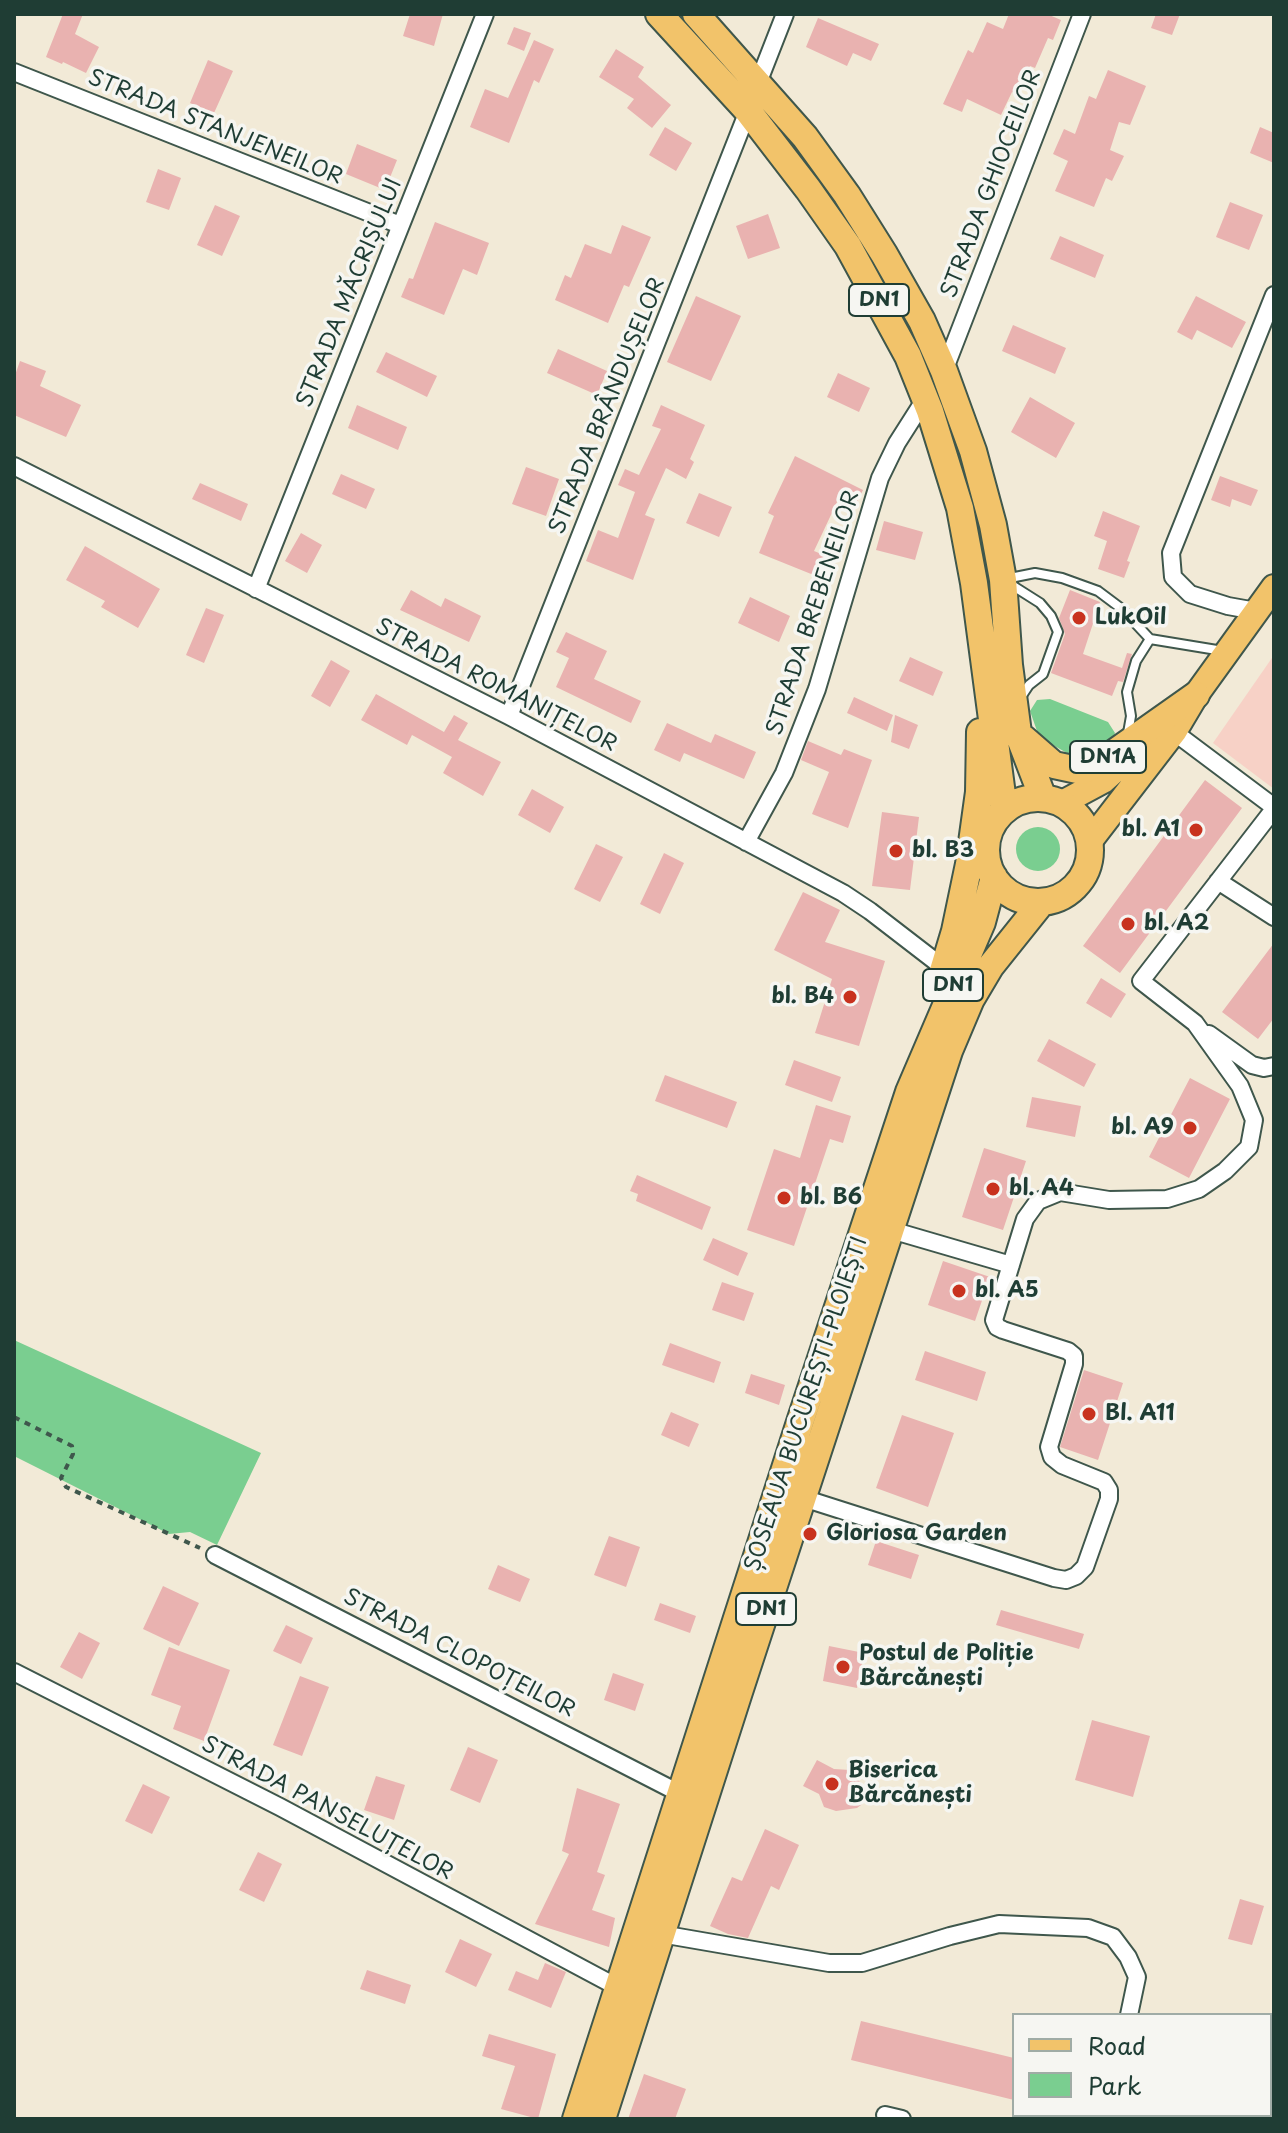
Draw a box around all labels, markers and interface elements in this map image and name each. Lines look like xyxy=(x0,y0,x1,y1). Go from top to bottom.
street label: STRADA STANJENEILOR xyxy=(84,65,346,191)
street label: STRADA GHIOCEILOR xyxy=(936,66,1048,302)
street label: STRADA MĂCRIȘULUI xyxy=(292,175,408,411)
street label: STRADA BRÂNDUȘELOR xyxy=(544,274,672,538)
road number: DN1 xyxy=(849,284,909,316)
street label: STRADA BREBENEILOR xyxy=(762,487,866,739)
place label: LukOil xyxy=(1095,605,1166,631)
marker: LukOil xyxy=(1070,609,1088,627)
street label: STRADA ROMANIȚELOR xyxy=(371,614,621,758)
road number: DN1A xyxy=(1070,741,1146,773)
place label: bl. A1 xyxy=(1122,817,1180,843)
marker: bl. A1 xyxy=(1187,821,1205,839)
place label: bl. B3 xyxy=(912,838,974,864)
marker: bl. B3 xyxy=(887,842,905,860)
place label: bl. A2 xyxy=(1144,911,1209,937)
marker: bl. A2 xyxy=(1119,915,1137,933)
road number: DN1 xyxy=(923,969,983,1001)
place label: bl. B4 xyxy=(771,984,834,1010)
marker: bl. B4 xyxy=(841,988,859,1006)
place label: bl. A9 xyxy=(1111,1115,1174,1141)
marker: bl. A9 xyxy=(1181,1119,1199,1137)
place label: bl. A4 xyxy=(1009,1176,1074,1202)
marker: bl. A4 xyxy=(984,1180,1002,1198)
place label: bl. B6 xyxy=(800,1185,862,1211)
marker: bl. B6 xyxy=(775,1189,793,1207)
street label: ȘOSEAUA BUCUREȘTI-PLOIEȘTI xyxy=(740,1233,874,1575)
place label: bl. A5 xyxy=(975,1278,1039,1304)
marker: bl. A5 xyxy=(950,1282,968,1300)
place label: Bl. A11 xyxy=(1105,1401,1175,1427)
marker: Bl. A11 xyxy=(1080,1405,1098,1423)
place label: Gloriosa Garden xyxy=(826,1521,1007,1547)
marker: Gloriosa Garden xyxy=(801,1525,819,1543)
street label: STRADA CLOPOȚEILOR xyxy=(339,1584,579,1724)
road number: DN1 xyxy=(736,1593,796,1625)
place label: Postul de Poliție Bărcănești xyxy=(859,1641,1034,1692)
marker: Postul de Poliție Bărcănești xyxy=(834,1658,852,1676)
street label: STRADA PANSELUȚELOR xyxy=(197,1731,457,1887)
place label: Biserica Bărcănești xyxy=(848,1758,972,1810)
marker: Biserica Bărcănești xyxy=(823,1775,841,1793)
legend xyxy=(1012,2013,1272,2117)
text: Road xyxy=(1088,2027,1146,2063)
text: Park xyxy=(1088,2067,1142,2103)

